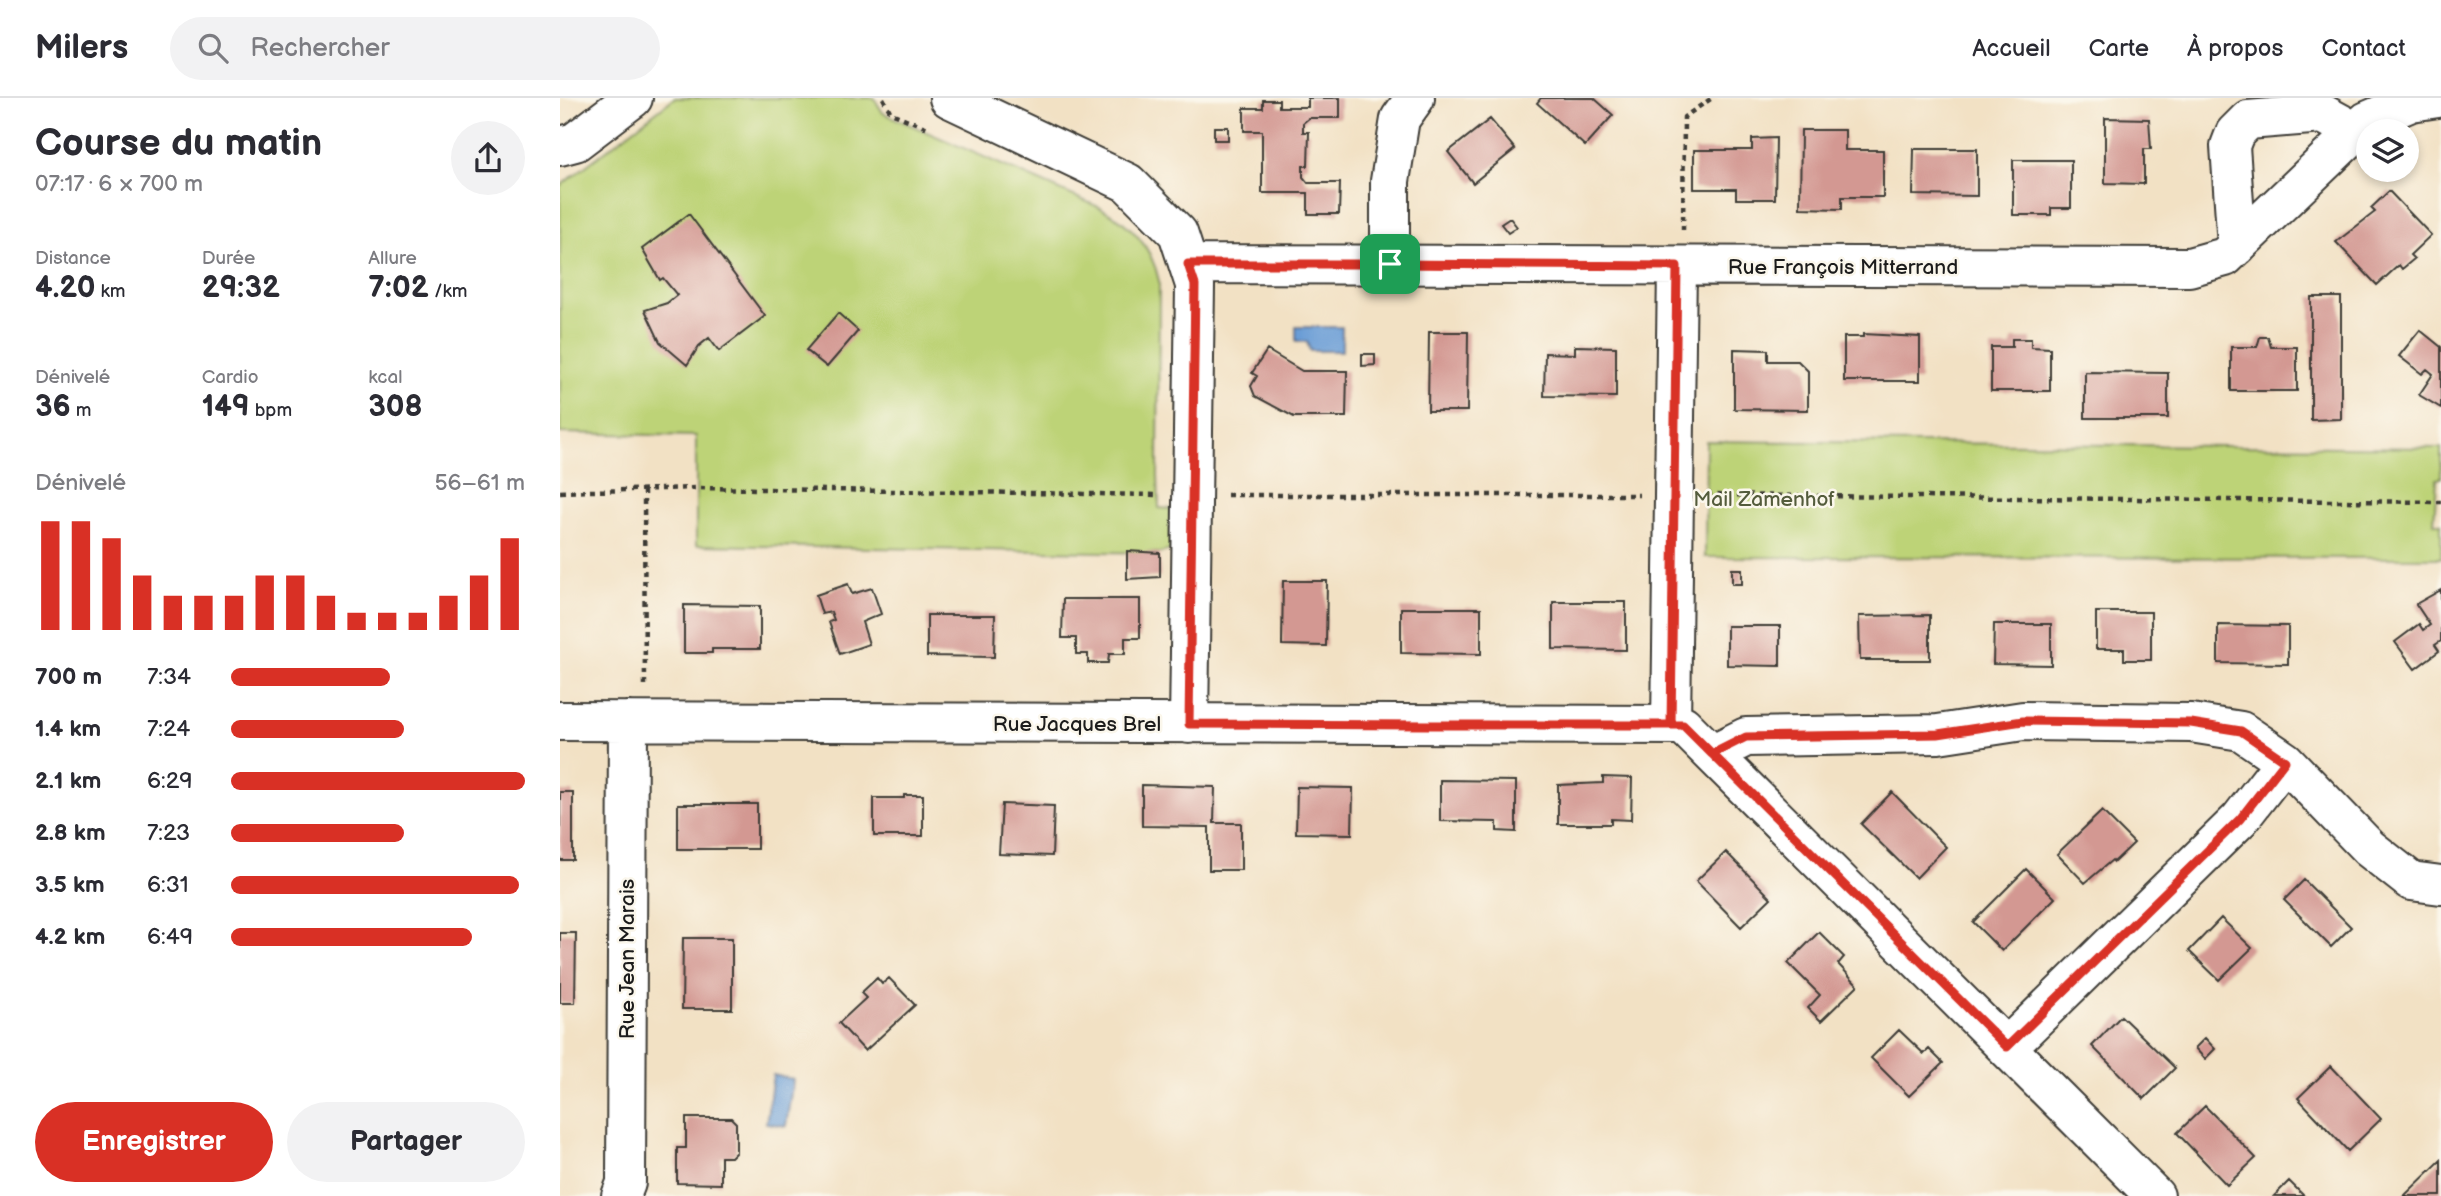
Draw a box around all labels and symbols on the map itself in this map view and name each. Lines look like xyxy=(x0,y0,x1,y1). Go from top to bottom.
pin xyxy=(1360,234,1420,294)
street label: Rue François Mitterrand xyxy=(1728,255,1958,280)
park label: Mail Zamenhof xyxy=(1693,487,1835,512)
street label: Rue Jacques Brel xyxy=(993,712,1161,737)
street label: Rue Jean Marais xyxy=(615,879,640,1039)

